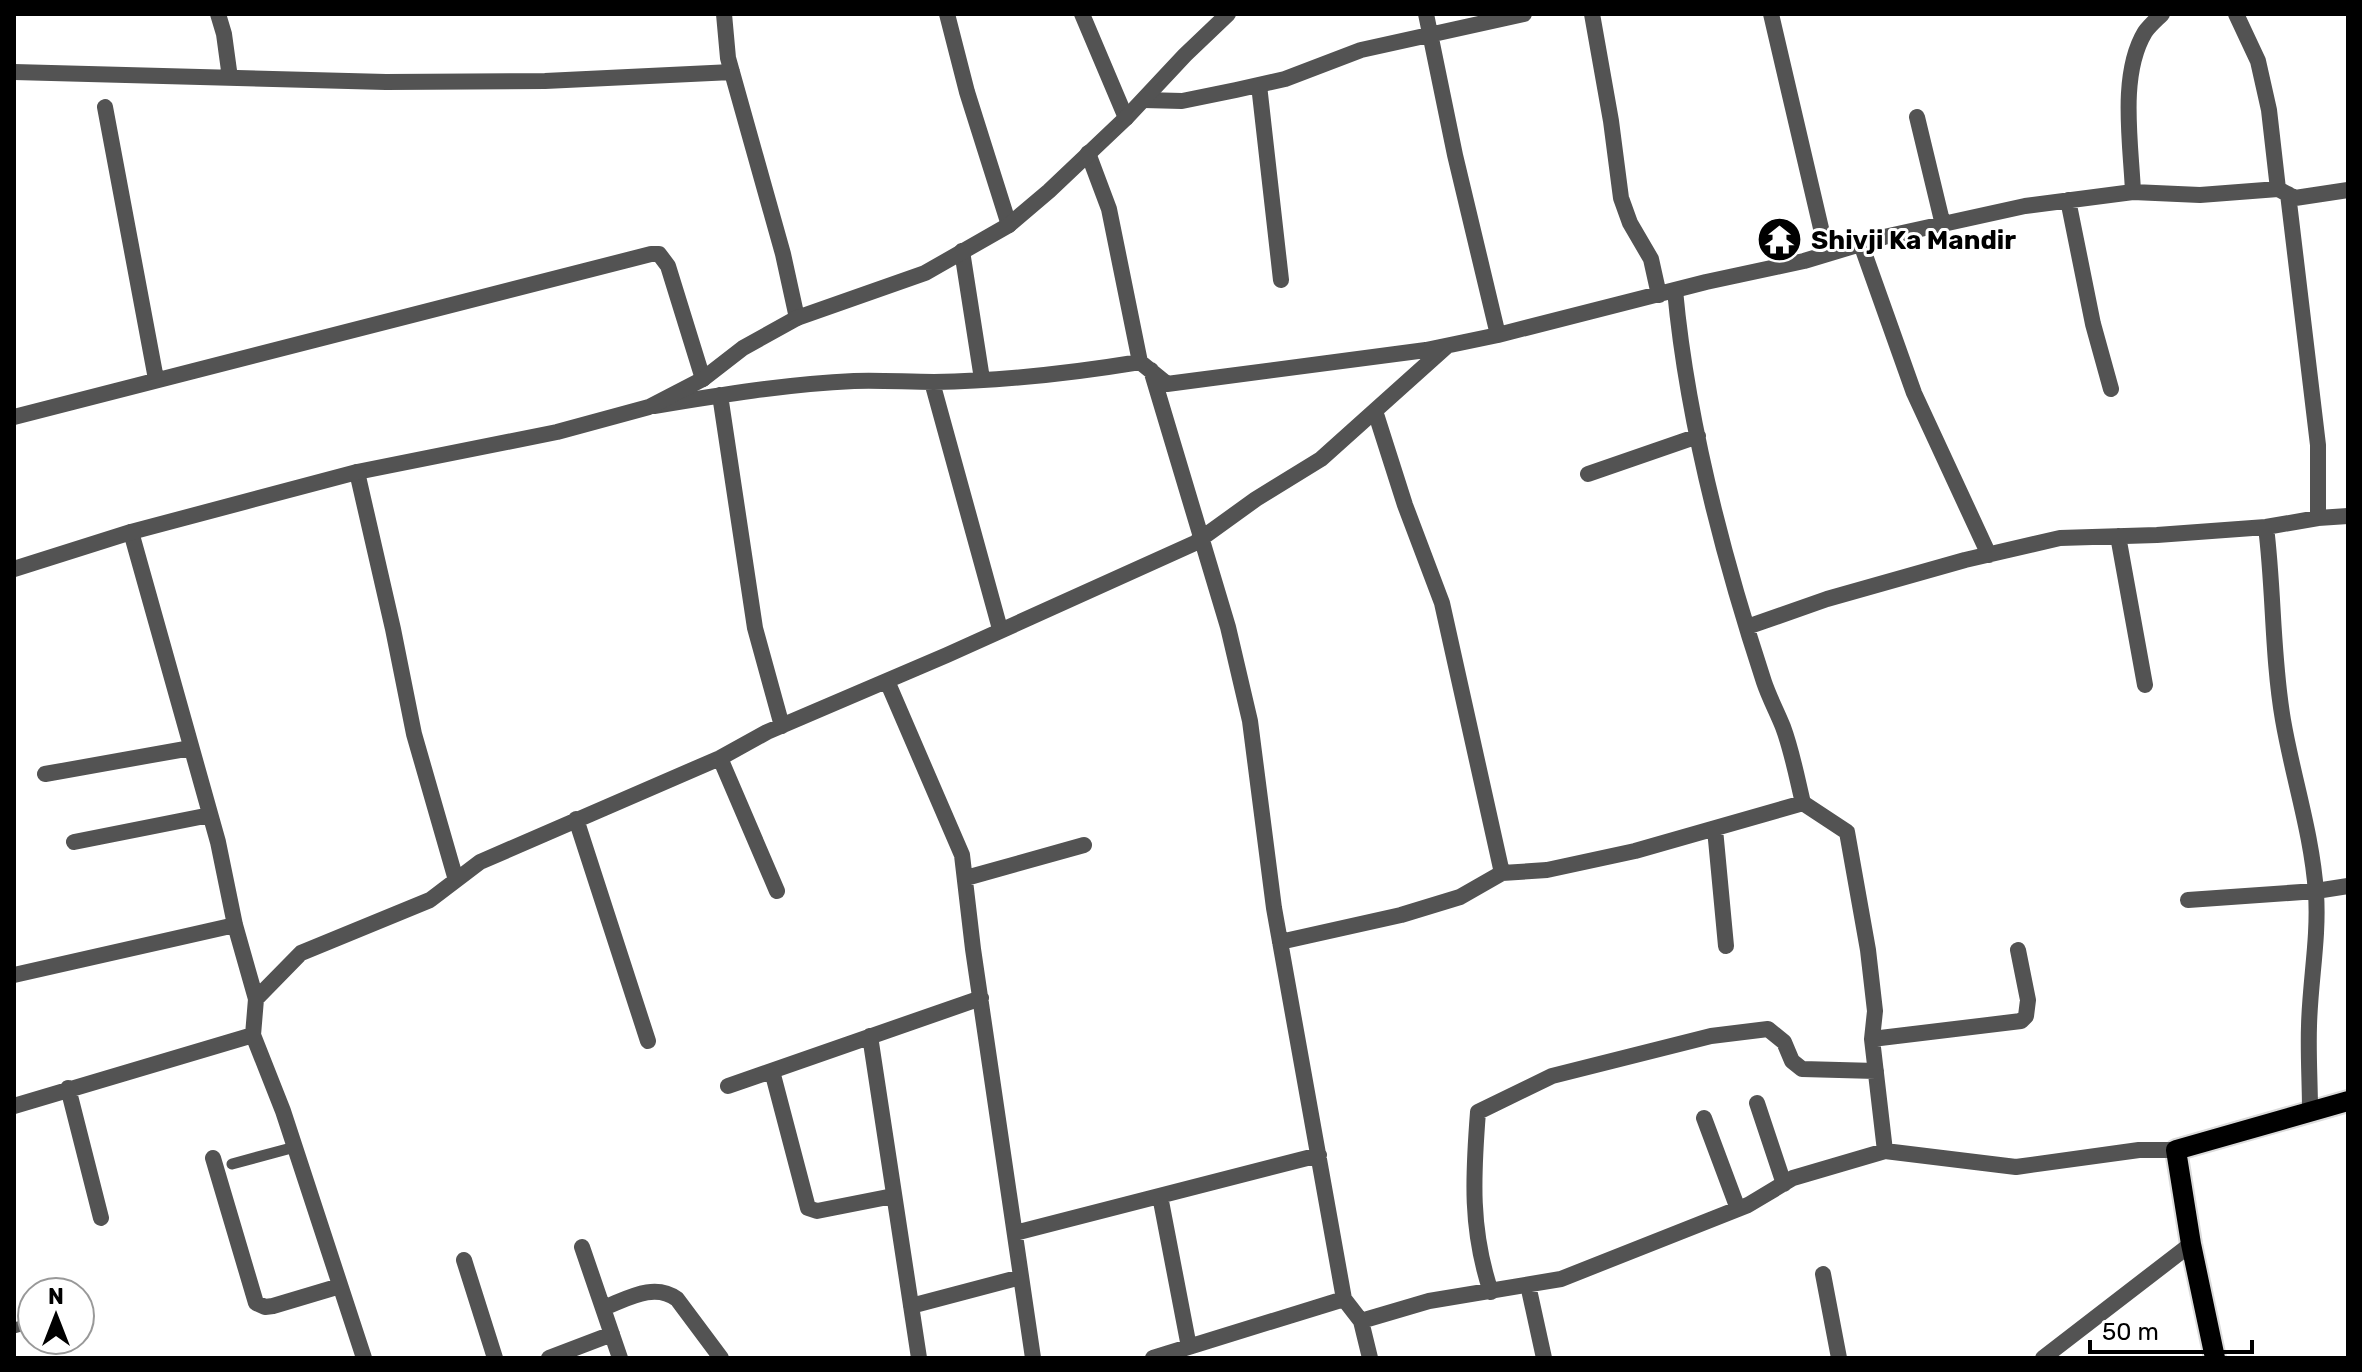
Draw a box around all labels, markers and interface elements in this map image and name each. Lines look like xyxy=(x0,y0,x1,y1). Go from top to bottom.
temple icon: Shivji Ka Mandir xyxy=(1756,216,1804,264)
place label: Shivji Ka Mandir xyxy=(1811,225,2016,256)
north arrow xyxy=(16,1276,96,1356)
text: N xyxy=(48,1283,64,1310)
scale bar xyxy=(2090,1304,2252,1354)
text: 50 m xyxy=(2102,1318,2159,1346)

